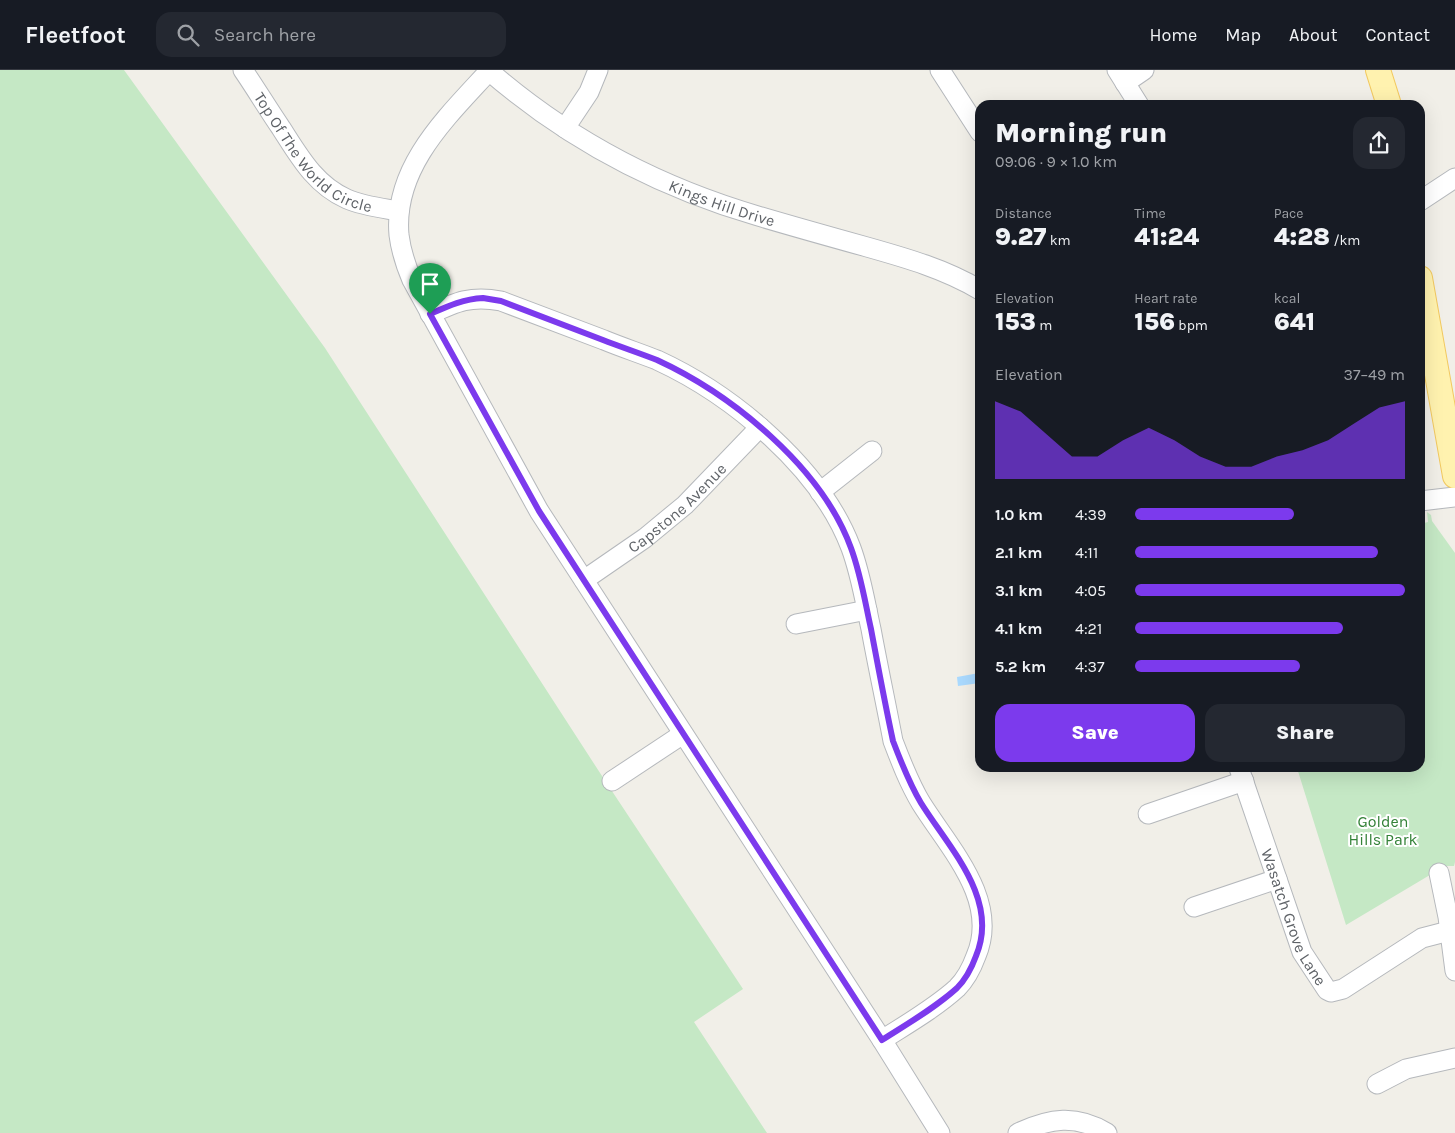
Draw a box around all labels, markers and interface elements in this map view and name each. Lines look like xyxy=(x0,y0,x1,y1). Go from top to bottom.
search box xyxy=(156,12,506,57)
text: Fleetfoot xyxy=(25,21,126,49)
icon: search xyxy=(174,21,202,49)
text: Search here xyxy=(214,24,316,46)
text: Home xyxy=(1149,24,1197,46)
text: Map xyxy=(1225,24,1261,46)
text: About xyxy=(1289,24,1338,46)
text: Contact xyxy=(1366,24,1430,46)
street label: Top Of The World Circle xyxy=(250,89,374,216)
text: Morning run xyxy=(995,116,1167,149)
button: share xyxy=(1353,117,1405,169)
text: 09:06 · 9 × 1.0 km xyxy=(995,152,1117,171)
street label: Kings Hill Drive xyxy=(666,176,777,231)
text: Distance xyxy=(995,205,1052,222)
text: Time xyxy=(1134,205,1166,222)
text: Pace xyxy=(1274,205,1304,222)
text: 9.27 xyxy=(995,222,1046,251)
text: 41:24 xyxy=(1134,222,1199,251)
text: 4:28 xyxy=(1274,222,1330,251)
text: km xyxy=(1046,232,1071,249)
text: /km xyxy=(1330,232,1360,249)
pin xyxy=(409,263,451,314)
icon: arrive xyxy=(416,270,444,298)
text: Elevation xyxy=(995,290,1054,307)
text: Heart rate xyxy=(1134,290,1197,307)
text: kcal xyxy=(1274,290,1300,307)
text: 153 xyxy=(995,307,1036,336)
text: 156 xyxy=(1134,307,1175,336)
text: 641 xyxy=(1274,307,1315,336)
text: m xyxy=(1036,317,1052,334)
text: bpm xyxy=(1175,317,1208,334)
text: Elevation xyxy=(995,365,1063,384)
text: 37–49 m xyxy=(1343,365,1405,384)
street label: Capstone Avenue xyxy=(624,459,730,557)
text: 1.0 km xyxy=(995,505,1043,524)
text: 4:39 xyxy=(1075,505,1106,524)
text: 2.1 km xyxy=(995,543,1043,562)
text: 4:11 xyxy=(1075,543,1098,562)
text: 3.1 km xyxy=(995,581,1043,600)
text: 4:05 xyxy=(1075,581,1106,600)
text: 4.1 km xyxy=(995,619,1042,638)
text: 4:21 xyxy=(1075,619,1102,638)
text: 5.2 km xyxy=(995,657,1046,676)
text: 4:37 xyxy=(1075,657,1105,676)
button: Save xyxy=(995,704,1195,762)
button: Share xyxy=(1205,704,1405,762)
park label: Golden Hills Park xyxy=(1348,812,1418,849)
street label: Wasatch Grove Lane xyxy=(1257,846,1330,989)

